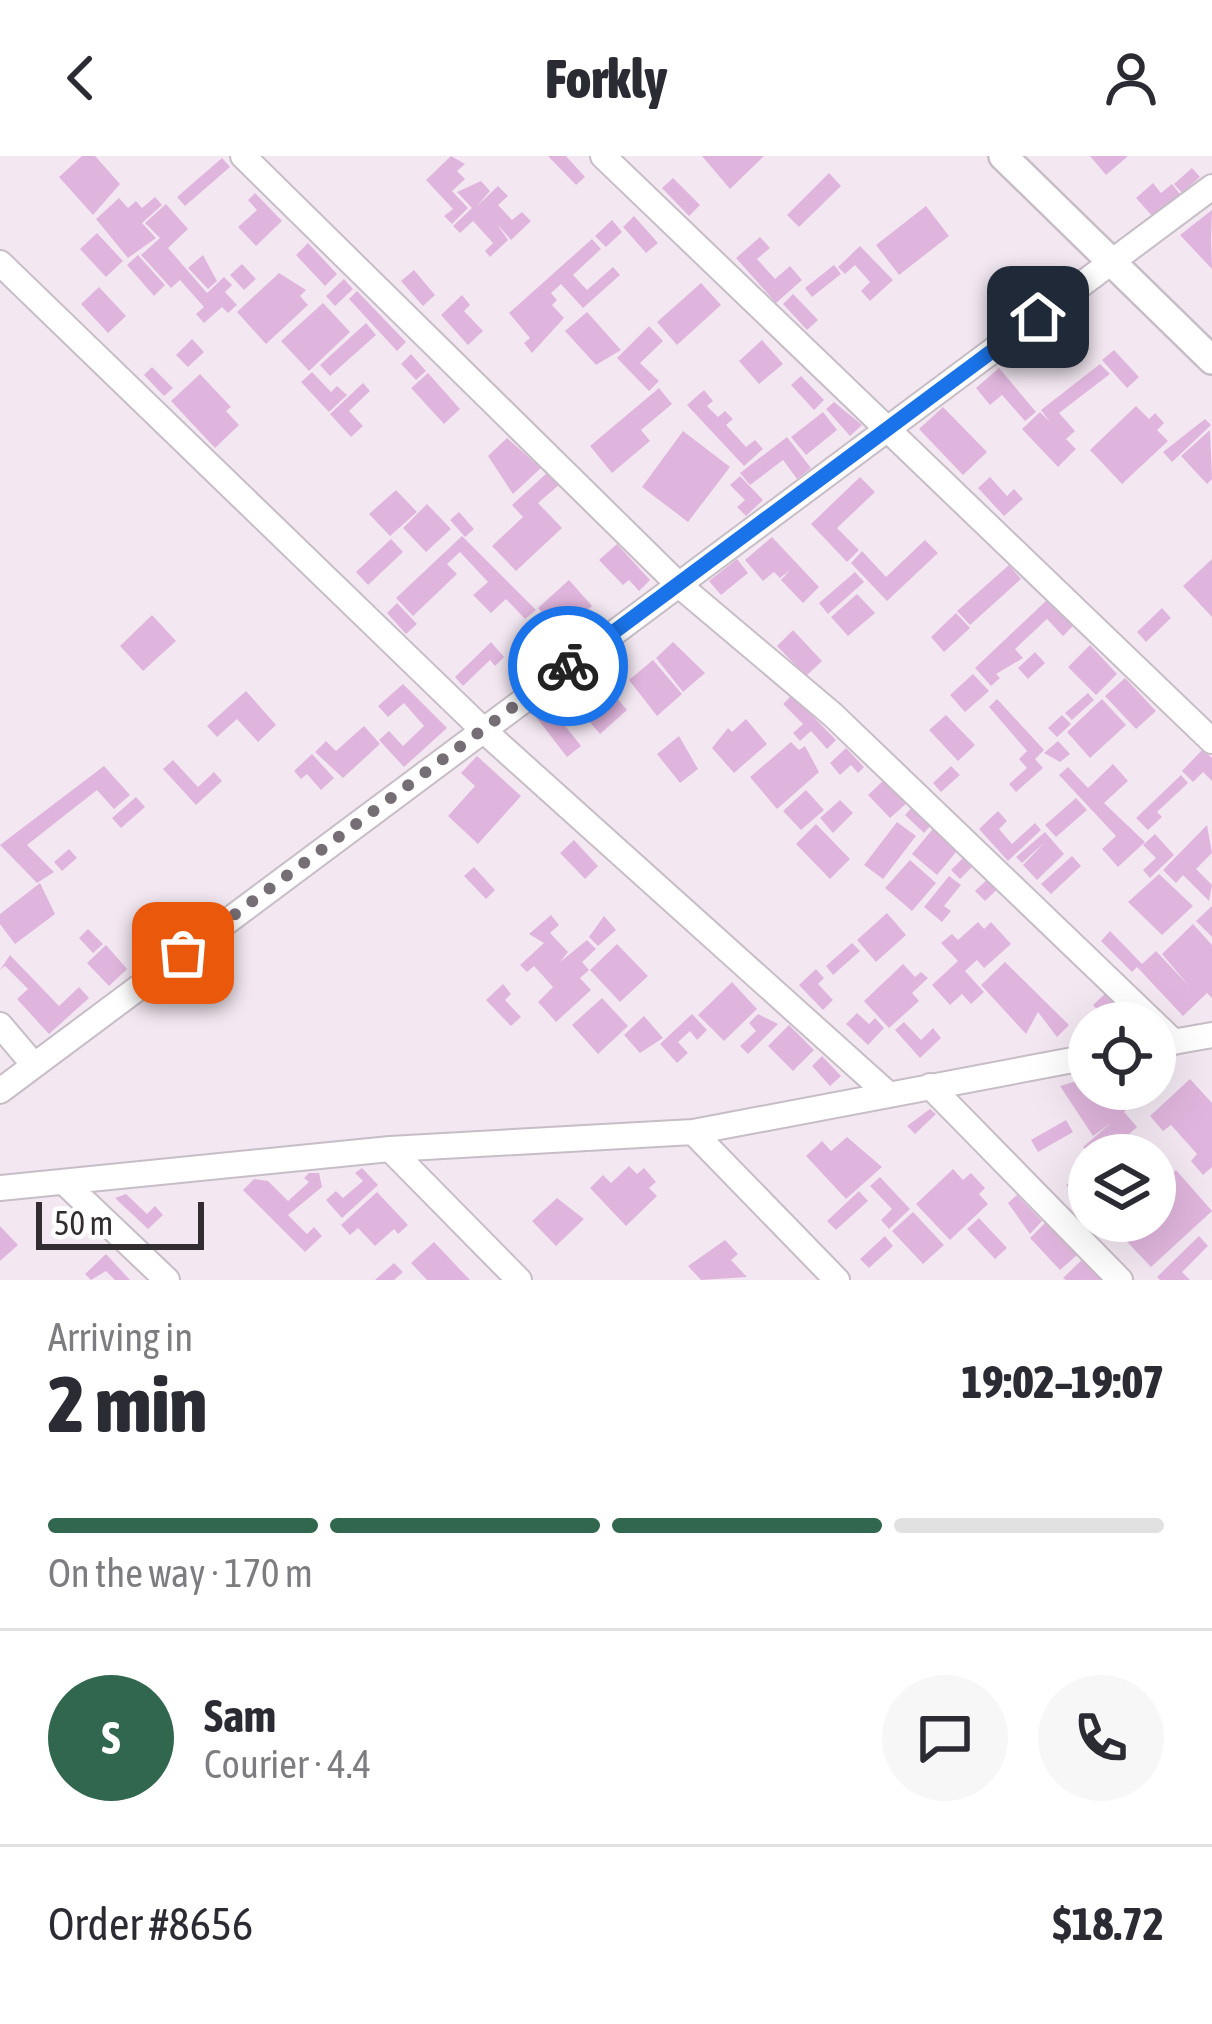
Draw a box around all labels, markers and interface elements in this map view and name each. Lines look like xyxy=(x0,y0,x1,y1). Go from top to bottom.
icon: back xyxy=(48,45,114,111)
icon: person xyxy=(1098,45,1164,111)
text: Forkly xyxy=(545,48,667,109)
pin xyxy=(987,266,1089,368)
icon: home xyxy=(1005,284,1071,350)
courier xyxy=(508,606,628,726)
icon: bike xyxy=(535,633,601,699)
pin xyxy=(132,902,234,1004)
icon: bag xyxy=(150,920,216,986)
map controls xyxy=(1068,1002,1176,1242)
button: locate xyxy=(1068,1002,1176,1110)
button: layers xyxy=(1068,1134,1176,1242)
scale bar xyxy=(36,1196,204,1249)
text: 50 m xyxy=(54,1204,113,1242)
text: Arriving in xyxy=(48,1315,193,1359)
text: 19:02–19:07 xyxy=(961,1356,1164,1408)
text: 2 min xyxy=(48,1359,207,1449)
text: On the way · 170 m xyxy=(48,1551,313,1595)
button: chat xyxy=(882,1675,1008,1801)
button: phone xyxy=(1038,1675,1164,1801)
text: Sam xyxy=(204,1690,276,1742)
text: S xyxy=(102,1712,120,1764)
text: Courier · 4.4 xyxy=(204,1742,371,1786)
text: Order #8656 xyxy=(48,1898,253,1950)
text: $18.72 xyxy=(1052,1898,1164,1950)

